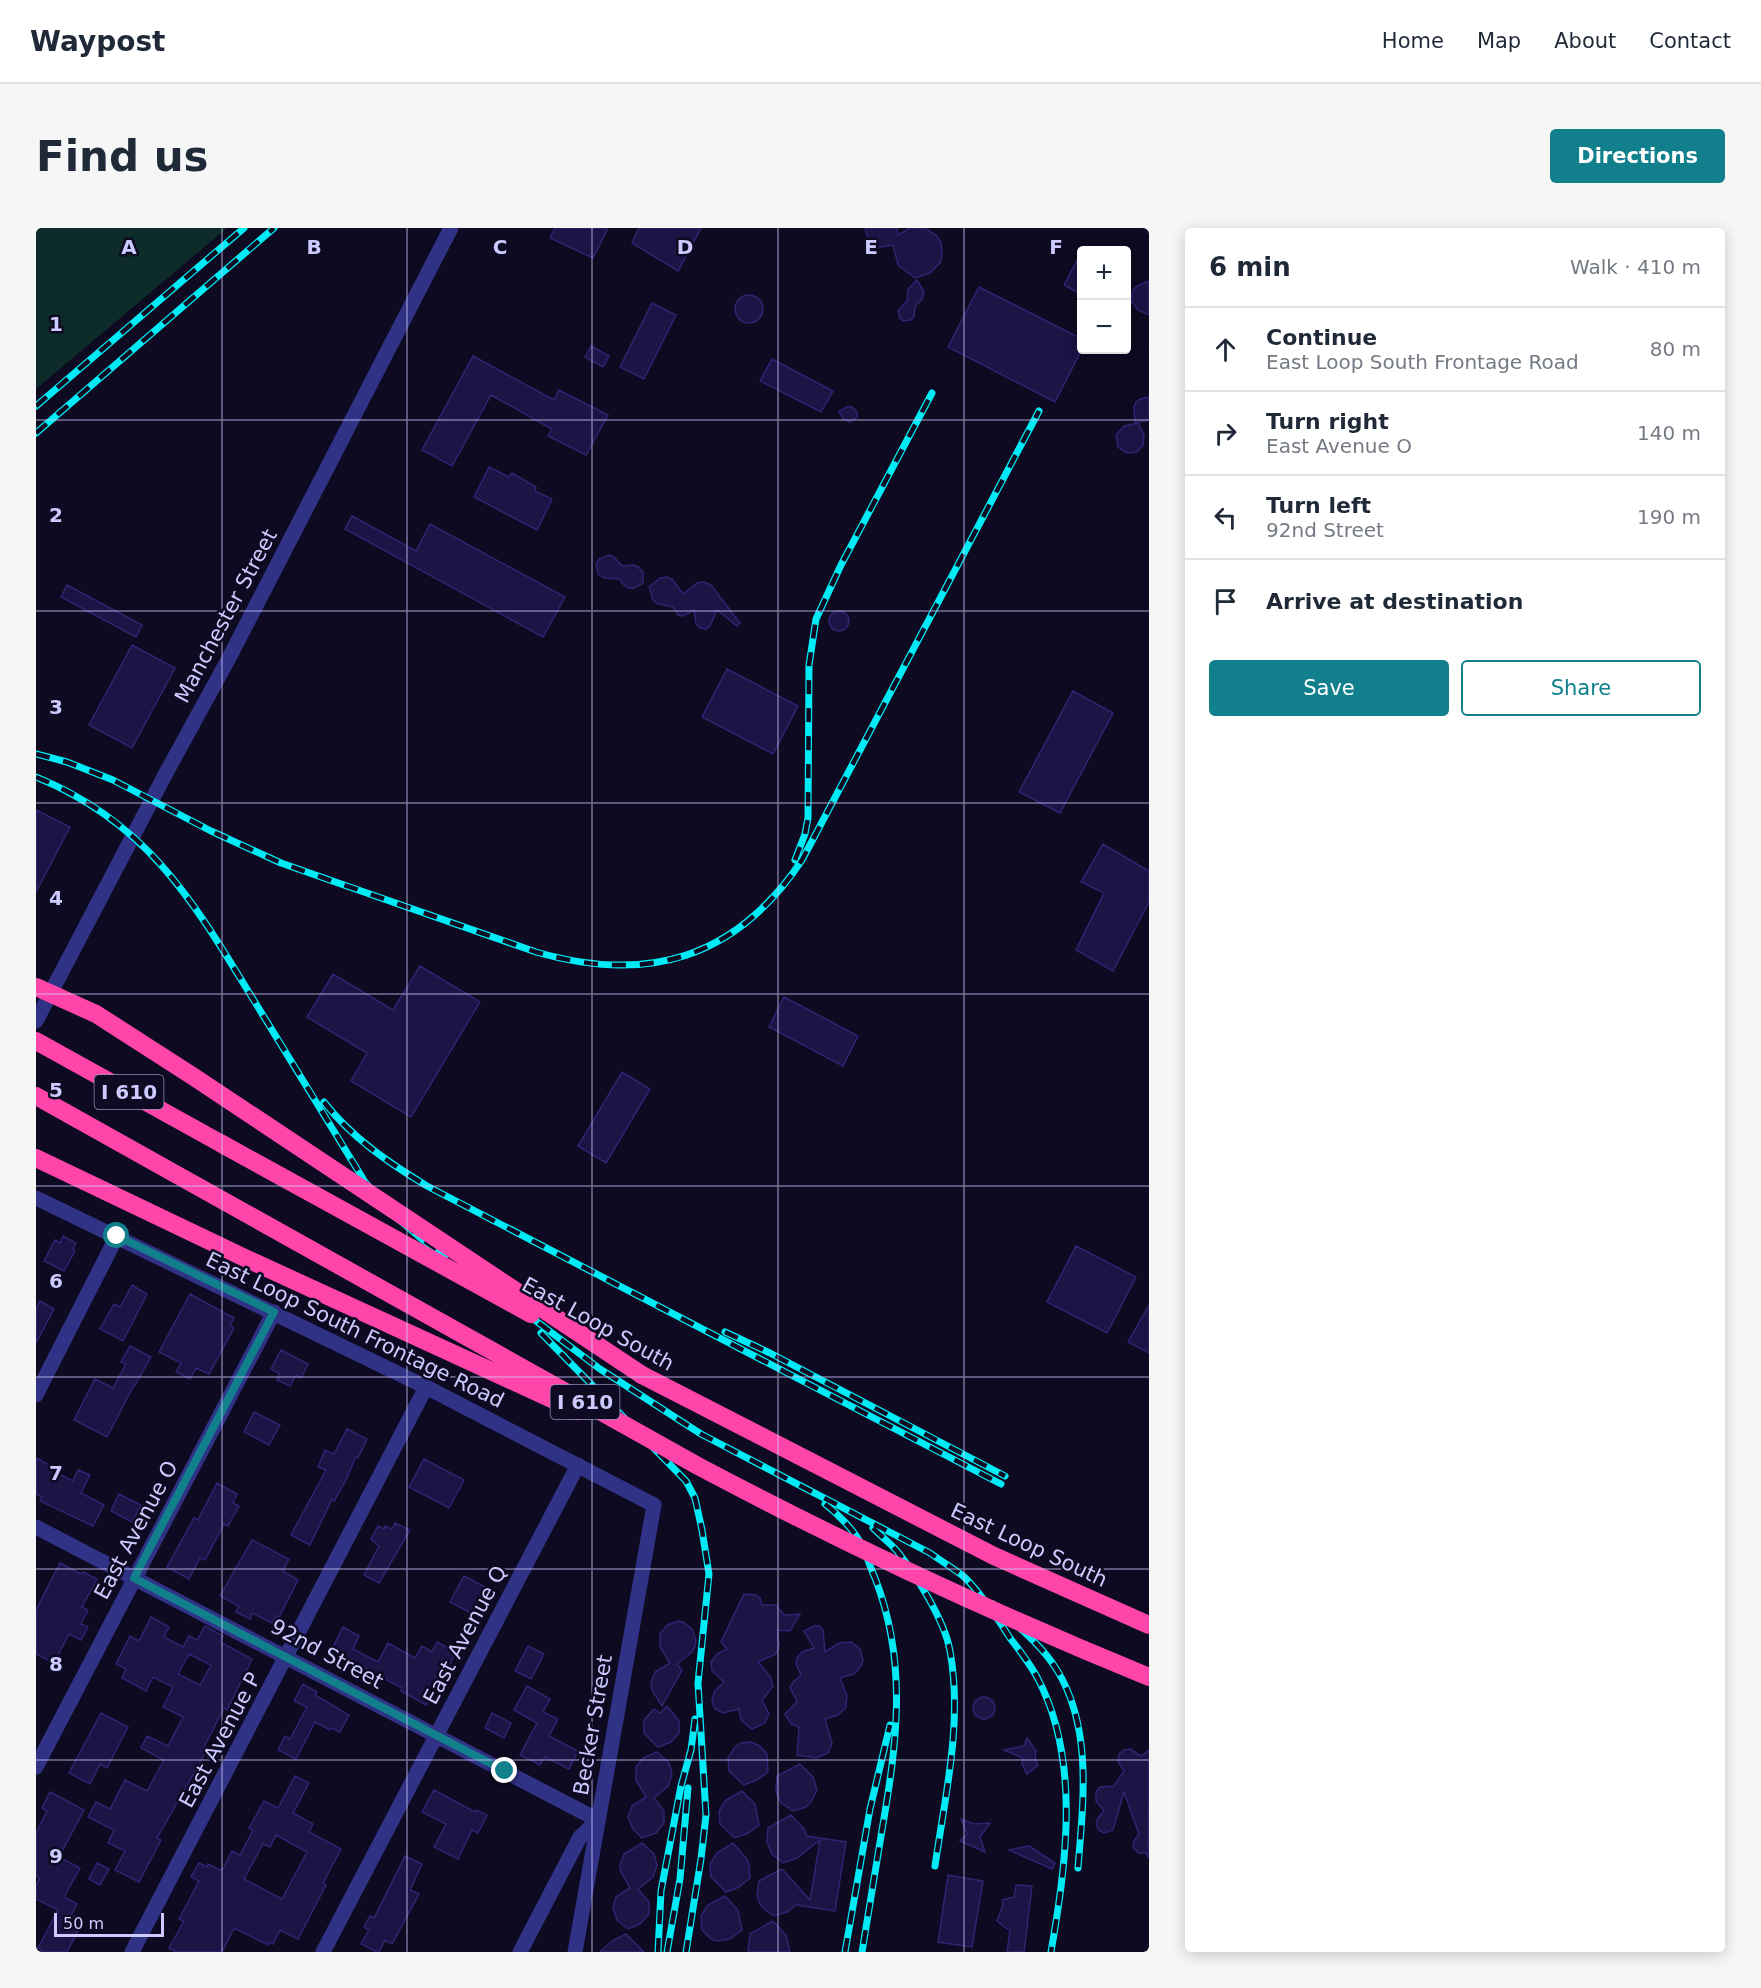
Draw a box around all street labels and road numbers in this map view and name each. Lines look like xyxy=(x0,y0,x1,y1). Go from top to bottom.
street label: Manchester Street xyxy=(170,525,282,707)
road number: I 610 xyxy=(94,1075,164,1109)
street label: East Loop South Frontage Road xyxy=(202,1247,508,1413)
street label: East Loop South xyxy=(518,1272,678,1376)
road number: I 610 xyxy=(550,1385,620,1419)
street label: East Avenue O xyxy=(89,1457,183,1603)
street label: East Loop South xyxy=(947,1498,1111,1592)
street label: East Avenue Q xyxy=(418,1562,512,1708)
street label: 92nd Street xyxy=(267,1614,387,1694)
street label: Becker Street xyxy=(569,1653,617,1797)
street label: East Avenue P xyxy=(174,1668,266,1812)

